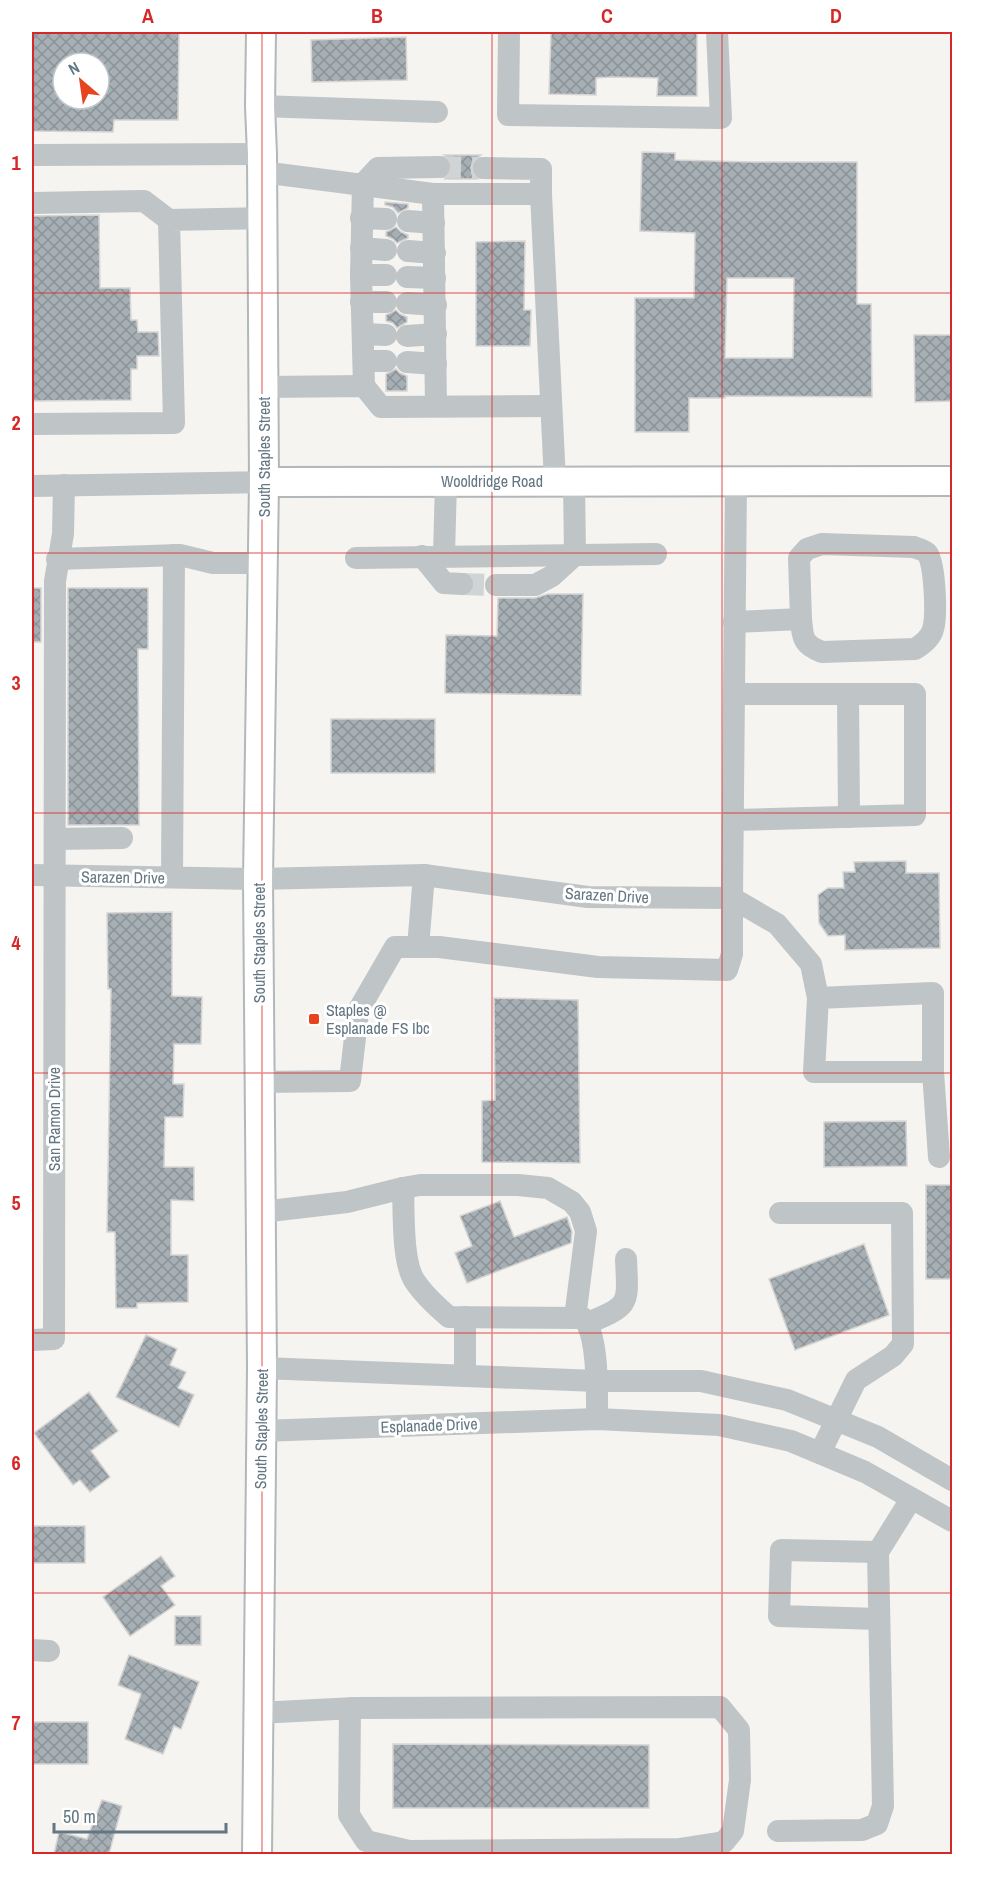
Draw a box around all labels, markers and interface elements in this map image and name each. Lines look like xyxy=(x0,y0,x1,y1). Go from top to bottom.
text: A xyxy=(142,2,154,29)
text: B xyxy=(371,2,383,29)
text: C xyxy=(601,2,613,29)
text: D xyxy=(830,2,842,29)
north arrow xyxy=(51,51,111,111)
text: N xyxy=(64,56,83,80)
text: 1 xyxy=(11,149,21,176)
street label: South Staples Street xyxy=(253,396,275,517)
text: 2 xyxy=(11,409,21,436)
street label: Wooldridge Road xyxy=(441,470,543,492)
text: 3 xyxy=(11,669,21,696)
street label: Sarazen Drive xyxy=(81,865,165,889)
street label: South Staples Street xyxy=(248,882,270,1003)
street label: Sarazen Drive xyxy=(565,882,649,908)
text: 4 xyxy=(11,929,21,956)
place label: Staples @ Esplanade FS Ibc xyxy=(326,999,430,1039)
marker: Staples @ Esplanade FS Ibc xyxy=(307,1012,321,1026)
street label: San Ramon Drive xyxy=(43,1067,65,1171)
text: 5 xyxy=(11,1189,21,1216)
street label: South Staples Street xyxy=(249,1368,273,1489)
street label: Esplanade Drive xyxy=(380,1412,478,1438)
text: 6 xyxy=(11,1449,21,1476)
text: 7 xyxy=(11,1709,21,1736)
scale bar xyxy=(54,1796,226,1834)
text: 50 m xyxy=(63,1804,96,1829)

